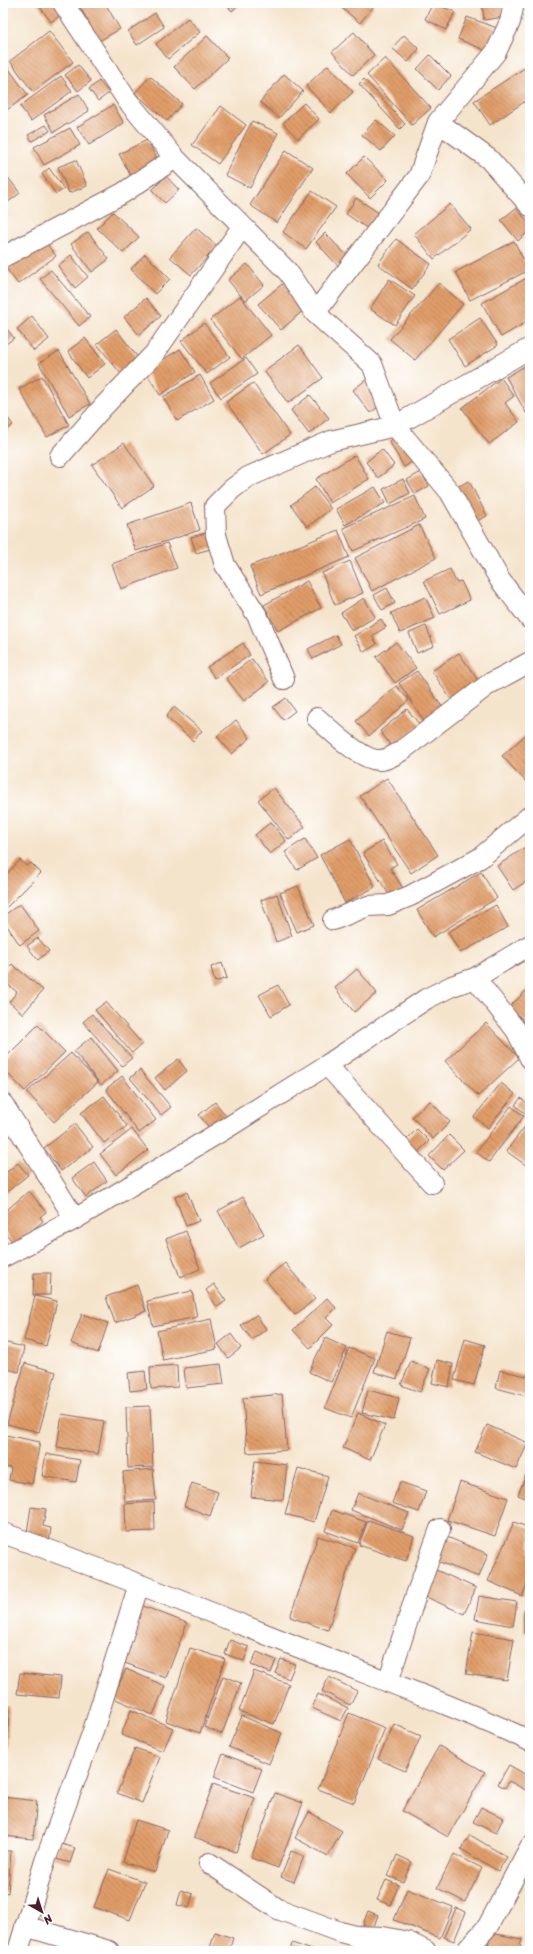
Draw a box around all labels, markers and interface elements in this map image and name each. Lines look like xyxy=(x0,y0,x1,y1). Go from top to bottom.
north arrow xyxy=(22,1892,62,1932)
text: N xyxy=(39,1909,58,1929)

